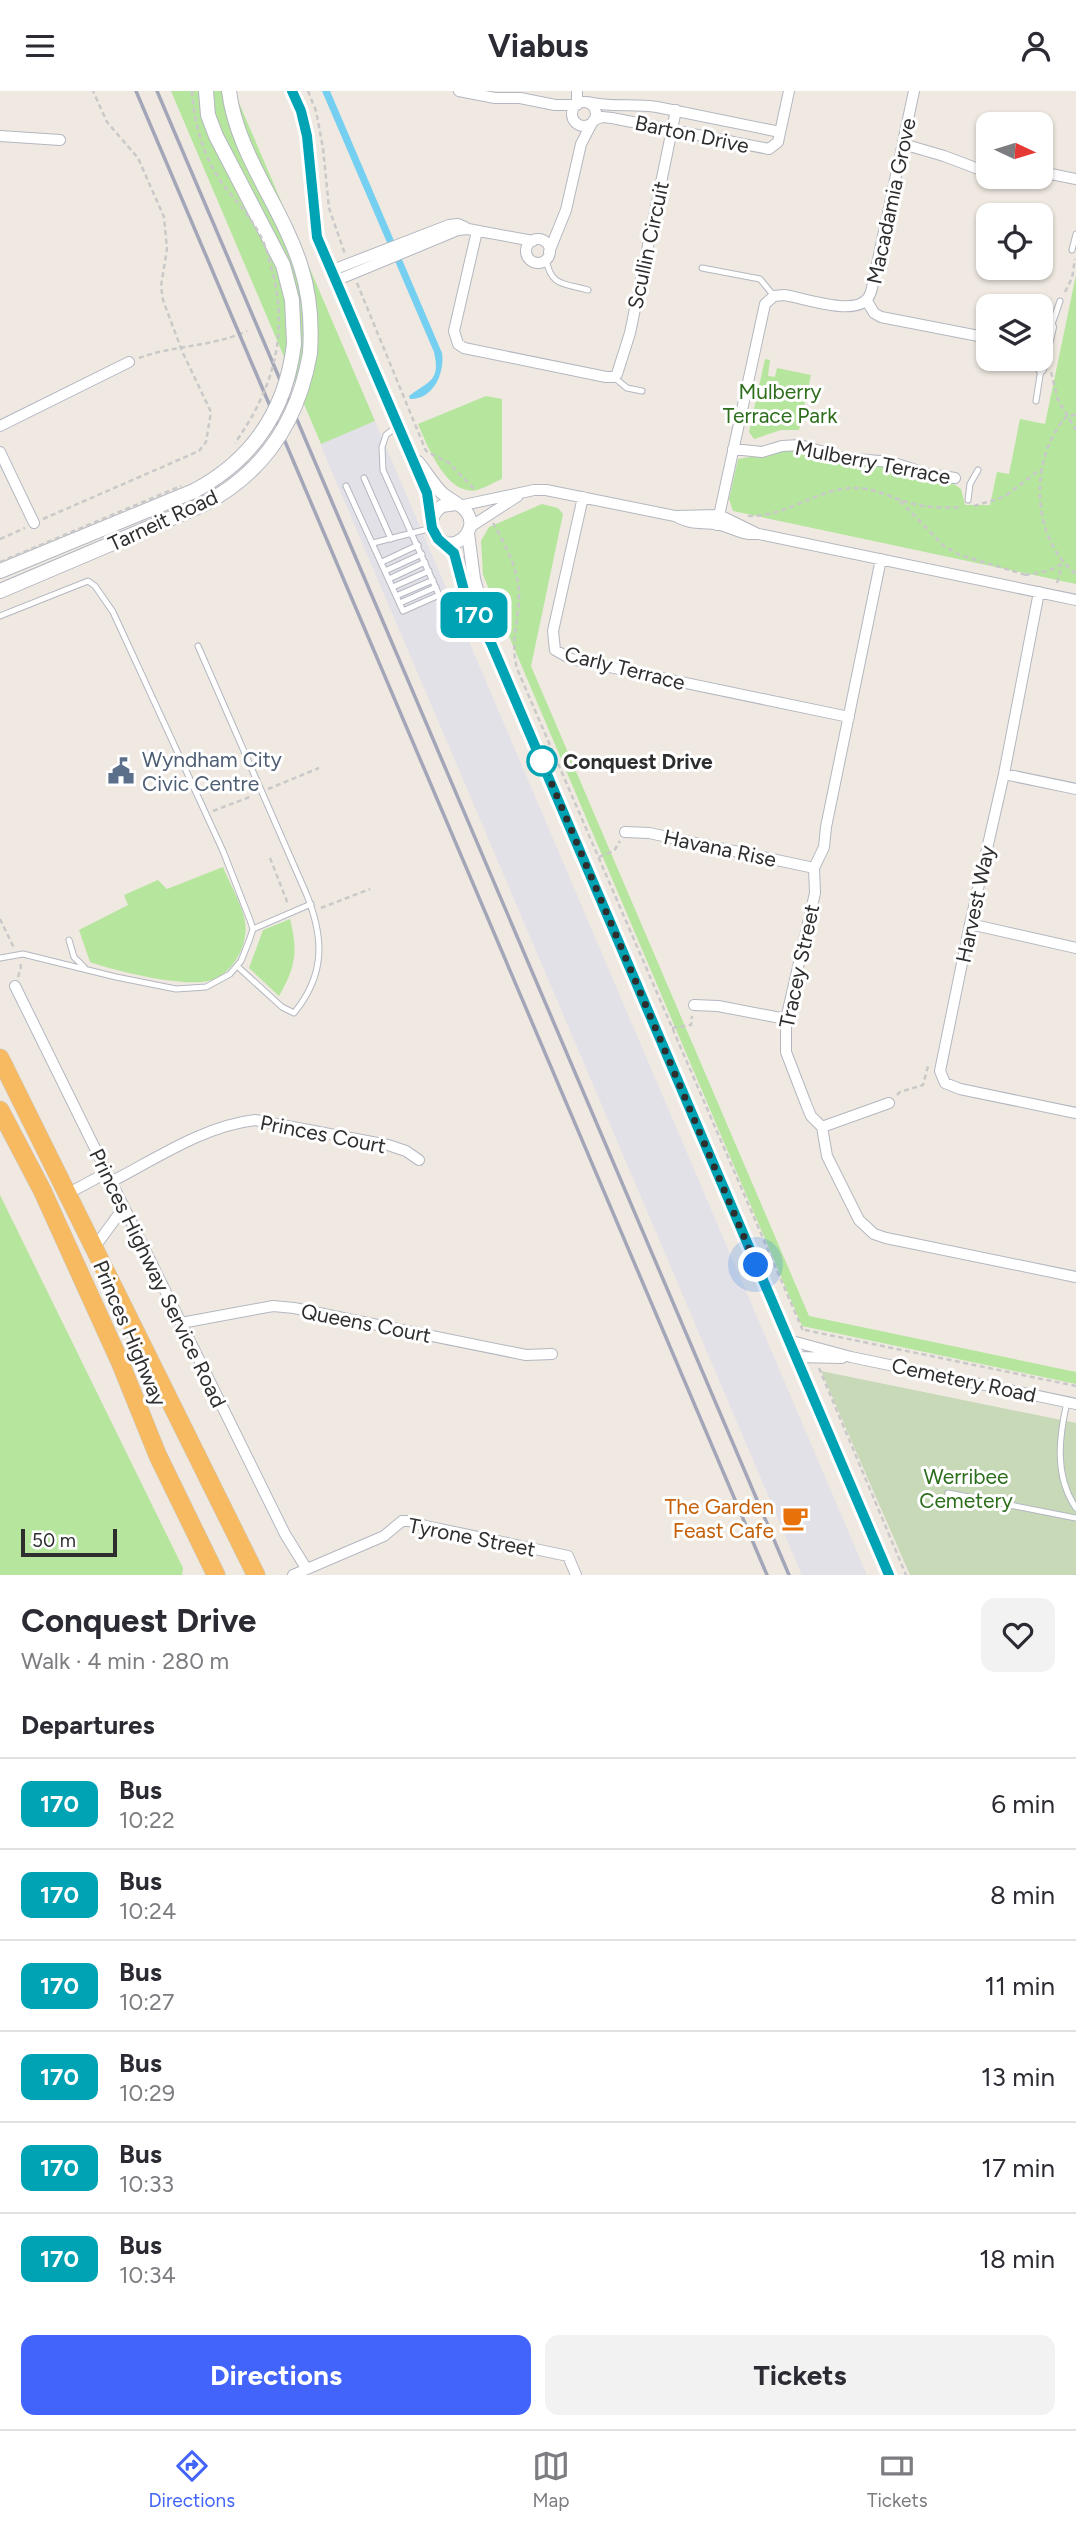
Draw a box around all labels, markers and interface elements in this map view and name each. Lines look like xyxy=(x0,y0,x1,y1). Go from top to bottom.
icon: menu xyxy=(21,27,59,65)
text: Viabus xyxy=(488,27,588,65)
icon: person xyxy=(1017,27,1055,65)
street label: Barton Drive xyxy=(633,110,751,158)
north arrow xyxy=(976,112,1054,189)
map controls xyxy=(976,112,1053,371)
street label: Macadamia Grove xyxy=(861,116,921,286)
street label: Scullin Circuit xyxy=(622,179,674,311)
button: locate xyxy=(976,203,1053,280)
button: layers xyxy=(976,294,1053,371)
park label: Mulberry Terrace Park xyxy=(723,379,838,428)
street label: Mulberry Terrace xyxy=(793,435,953,489)
street label: Tarneit Road xyxy=(104,484,222,556)
line badge: 170 xyxy=(434,592,514,638)
text: 170 xyxy=(454,600,494,629)
street label: Carly Terrace xyxy=(562,641,688,695)
marker: Conquest Drive xyxy=(527,746,557,776)
place label: Wyndham City Civic Centre xyxy=(142,747,282,796)
place label: Conquest Drive xyxy=(563,749,713,774)
public building icon: Wyndham City Civic Centre xyxy=(106,756,136,786)
street label: Havana Rise xyxy=(661,824,779,872)
street label: Harvest Way xyxy=(950,843,1000,965)
street label: Tracey Street xyxy=(774,902,824,1030)
street label: Princes Court xyxy=(258,1110,388,1158)
street label: Princes Highway Service Road xyxy=(84,1145,232,1411)
your location xyxy=(738,1247,773,1282)
street label: Princes Highway xyxy=(88,1256,172,1410)
street label: Queens Court xyxy=(299,1298,433,1348)
street label: Cemetery Road xyxy=(890,1352,1038,1408)
park label: Werribee Cemetery xyxy=(919,1464,1013,1513)
place label: The Garden Feast Cafe xyxy=(665,1494,774,1543)
cafe icon: The Garden Feast Cafe xyxy=(780,1503,810,1533)
street label: Tyrone Street xyxy=(406,1512,538,1562)
scale bar xyxy=(21,1526,117,1558)
text: 50 m xyxy=(32,1529,76,1552)
button: heart xyxy=(981,1598,1055,1672)
text: Conquest Drive xyxy=(21,1601,256,1640)
text: Walk · 4 min · 280 m xyxy=(21,1647,229,1675)
text: Departures xyxy=(21,1709,155,1741)
text: Bus xyxy=(119,1774,162,1806)
text: 6 min xyxy=(991,1788,1055,1820)
text: 170 xyxy=(40,1789,79,1818)
text: 10:22 xyxy=(119,1806,175,1834)
text: Bus xyxy=(119,1865,162,1897)
text: 8 min xyxy=(990,1879,1055,1911)
text: 170 xyxy=(40,1880,79,1909)
text: 10:24 xyxy=(119,1897,176,1925)
text: Bus xyxy=(119,1956,162,1988)
text: 11 min xyxy=(984,1970,1055,2002)
text: 170 xyxy=(40,1971,79,2000)
text: 10:27 xyxy=(119,1988,174,2016)
text: Bus xyxy=(119,2047,162,2079)
text: 13 min xyxy=(981,2061,1055,2093)
text: 170 xyxy=(40,2062,79,2091)
text: 10:29 xyxy=(119,2079,175,2107)
text: Bus xyxy=(119,2138,162,2170)
text: 17 min xyxy=(981,2152,1055,2184)
text: 170 xyxy=(40,2153,79,2182)
text: 10:33 xyxy=(119,2170,174,2198)
text: Bus xyxy=(119,2229,162,2261)
text: 18 min xyxy=(979,2243,1055,2275)
text: 170 xyxy=(40,2244,79,2273)
text: 10:34 xyxy=(119,2261,176,2289)
button: Directions xyxy=(21,2335,531,2415)
button: Tickets xyxy=(545,2335,1055,2415)
tab: Directions xyxy=(148,2447,235,2512)
tab: Map xyxy=(532,2447,570,2512)
tab: Tickets xyxy=(867,2447,928,2512)

